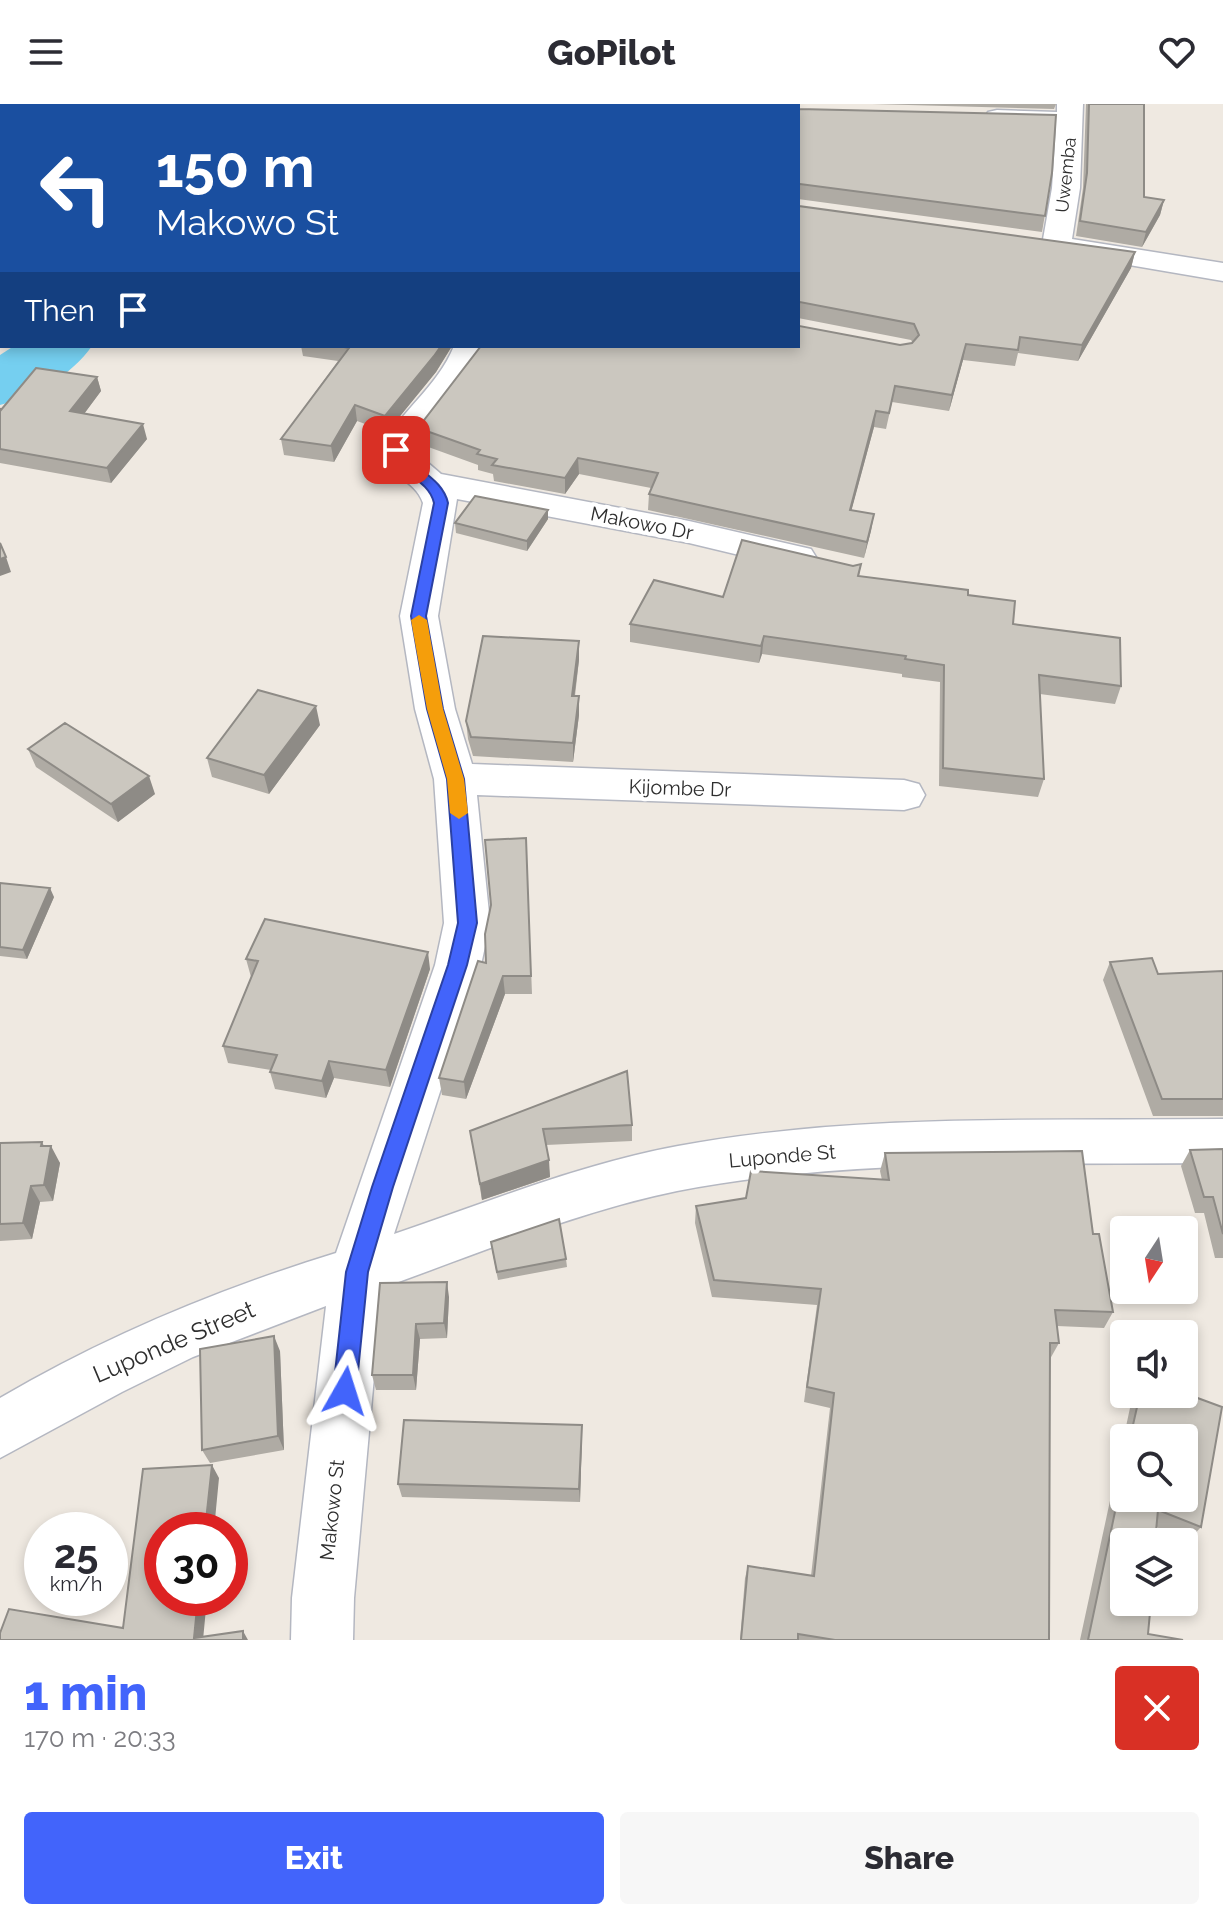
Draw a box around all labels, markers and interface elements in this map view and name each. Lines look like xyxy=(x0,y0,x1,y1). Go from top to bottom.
icon: menu xyxy=(24,30,68,74)
icon: heart xyxy=(1155,30,1199,74)
text: GoPilot xyxy=(547,31,676,73)
text: 150 m xyxy=(156,134,315,200)
icon: left xyxy=(24,136,128,240)
street label: Uwemba xyxy=(1051,136,1080,214)
text: Makowo St xyxy=(156,201,339,243)
icon: arrive xyxy=(111,288,155,332)
text: Then xyxy=(24,293,95,328)
pin xyxy=(362,416,430,484)
icon: arrive xyxy=(374,428,418,472)
street label: Makowo Dr xyxy=(589,501,695,545)
street label: Kijombe Dr xyxy=(628,774,732,802)
street label: Luponde St xyxy=(727,1139,837,1173)
north arrow xyxy=(1110,1216,1198,1304)
map controls xyxy=(1110,1216,1198,1616)
street label: Luponde Street xyxy=(89,1294,259,1389)
button: sound xyxy=(1110,1320,1198,1408)
position arrow xyxy=(303,1349,387,1433)
button: search xyxy=(1110,1424,1198,1512)
street label: Makowo St xyxy=(315,1458,349,1562)
speed limit sign: 30 xyxy=(144,1512,248,1616)
button: layers xyxy=(1110,1528,1198,1616)
text: 25 xyxy=(54,1530,98,1577)
text: km/h xyxy=(50,1572,102,1596)
text: 1 min xyxy=(24,1665,147,1721)
button: close xyxy=(1115,1666,1199,1750)
text: 170 m · 20:33 xyxy=(24,1723,176,1753)
button: Exit xyxy=(24,1812,604,1904)
button: Share xyxy=(620,1812,1199,1904)

